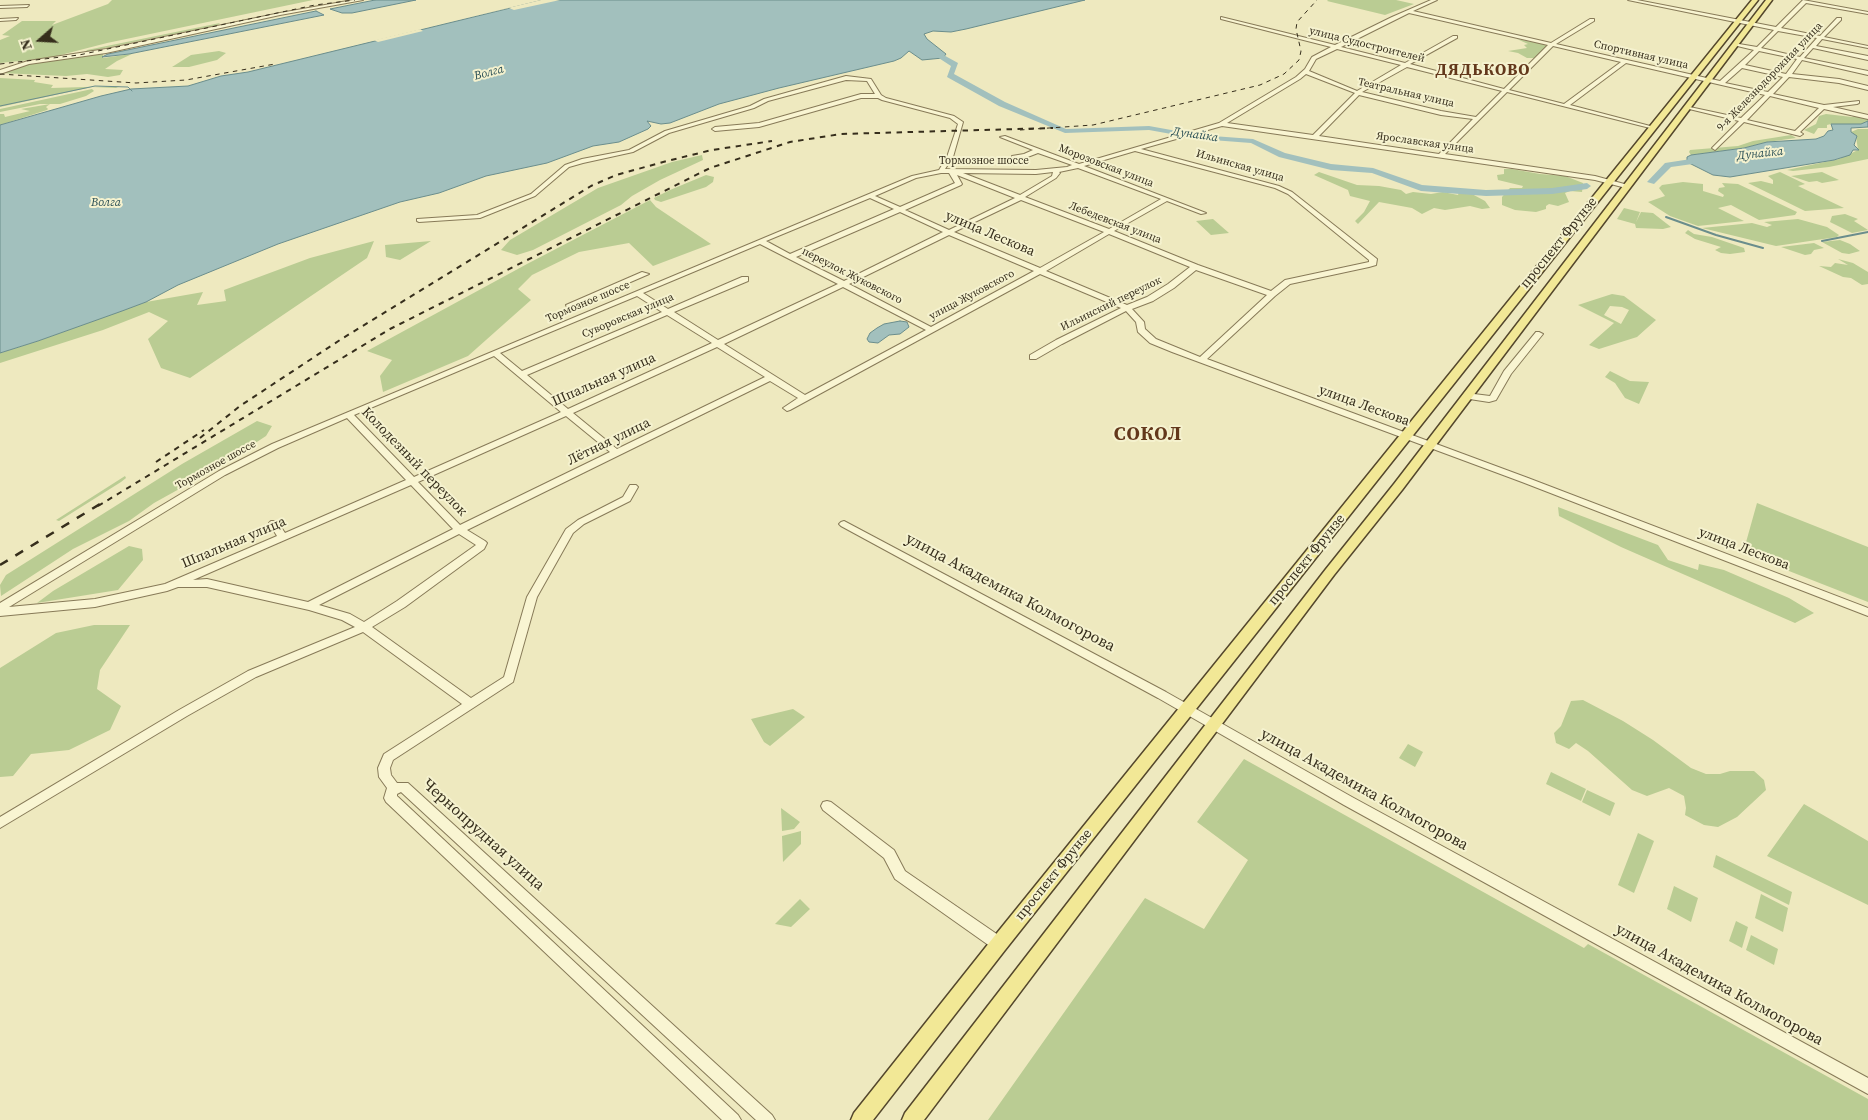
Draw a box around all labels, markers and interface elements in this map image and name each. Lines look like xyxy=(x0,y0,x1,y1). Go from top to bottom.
north arrow xyxy=(15,15,65,65)
street label: 9-я Железнодорожная улица xyxy=(1714,20,1826,134)
street label: улица Судостроителей xyxy=(1308,24,1426,66)
text: N xyxy=(15,37,37,53)
street label: Спортивная улица xyxy=(1592,38,1690,72)
district label: ДЯДЬКОВО xyxy=(1435,61,1531,81)
water label: Волга xyxy=(473,62,505,84)
street label: Театральная улица xyxy=(1357,76,1455,110)
water label: Дунайка xyxy=(1171,125,1219,145)
street label: Ярославская улица xyxy=(1375,130,1475,156)
street label: Морозовская улица xyxy=(1057,142,1155,190)
water label: Дунайка xyxy=(1736,144,1784,164)
street label: Ильинская улица xyxy=(1195,147,1285,185)
street label: Тормозное шоссе xyxy=(939,154,1029,168)
street label: проспект Фрунзе xyxy=(1517,194,1601,292)
water label: Волга xyxy=(91,196,121,210)
street label: Лебедевская улица xyxy=(1067,199,1163,247)
street label: улица Лескова xyxy=(943,208,1037,260)
street label: переулок Жуковского xyxy=(799,245,905,307)
street label: улица Жуковского xyxy=(927,267,1017,323)
street label: Ильинский переулок xyxy=(1058,274,1164,334)
street label: Тормозное шоссе xyxy=(544,278,632,326)
street label: Суворовская улица xyxy=(580,291,676,341)
street label: Шпальная улица xyxy=(550,350,658,410)
street label: улица Лескова xyxy=(1316,382,1412,430)
street label: Колодезный переулок xyxy=(358,404,470,520)
street label: Лётная улица xyxy=(565,415,653,469)
district label: СОКОЛ xyxy=(1113,424,1183,446)
street label: Тормозное шоссе xyxy=(174,437,258,493)
street label: проспект Фрунзе xyxy=(1265,511,1349,609)
street label: Шпальная улица xyxy=(179,513,289,573)
street label: улица Лескова xyxy=(1696,524,1792,574)
street label: улица Академика Колмогорова xyxy=(902,529,1118,657)
street label: улица Академика Колмогорова xyxy=(1257,725,1471,855)
street label: Чернопрудная улица xyxy=(418,775,548,895)
street label: проспект Фрунзе xyxy=(1012,826,1096,924)
street label: улица Академика Колмогорова xyxy=(1612,920,1826,1050)

